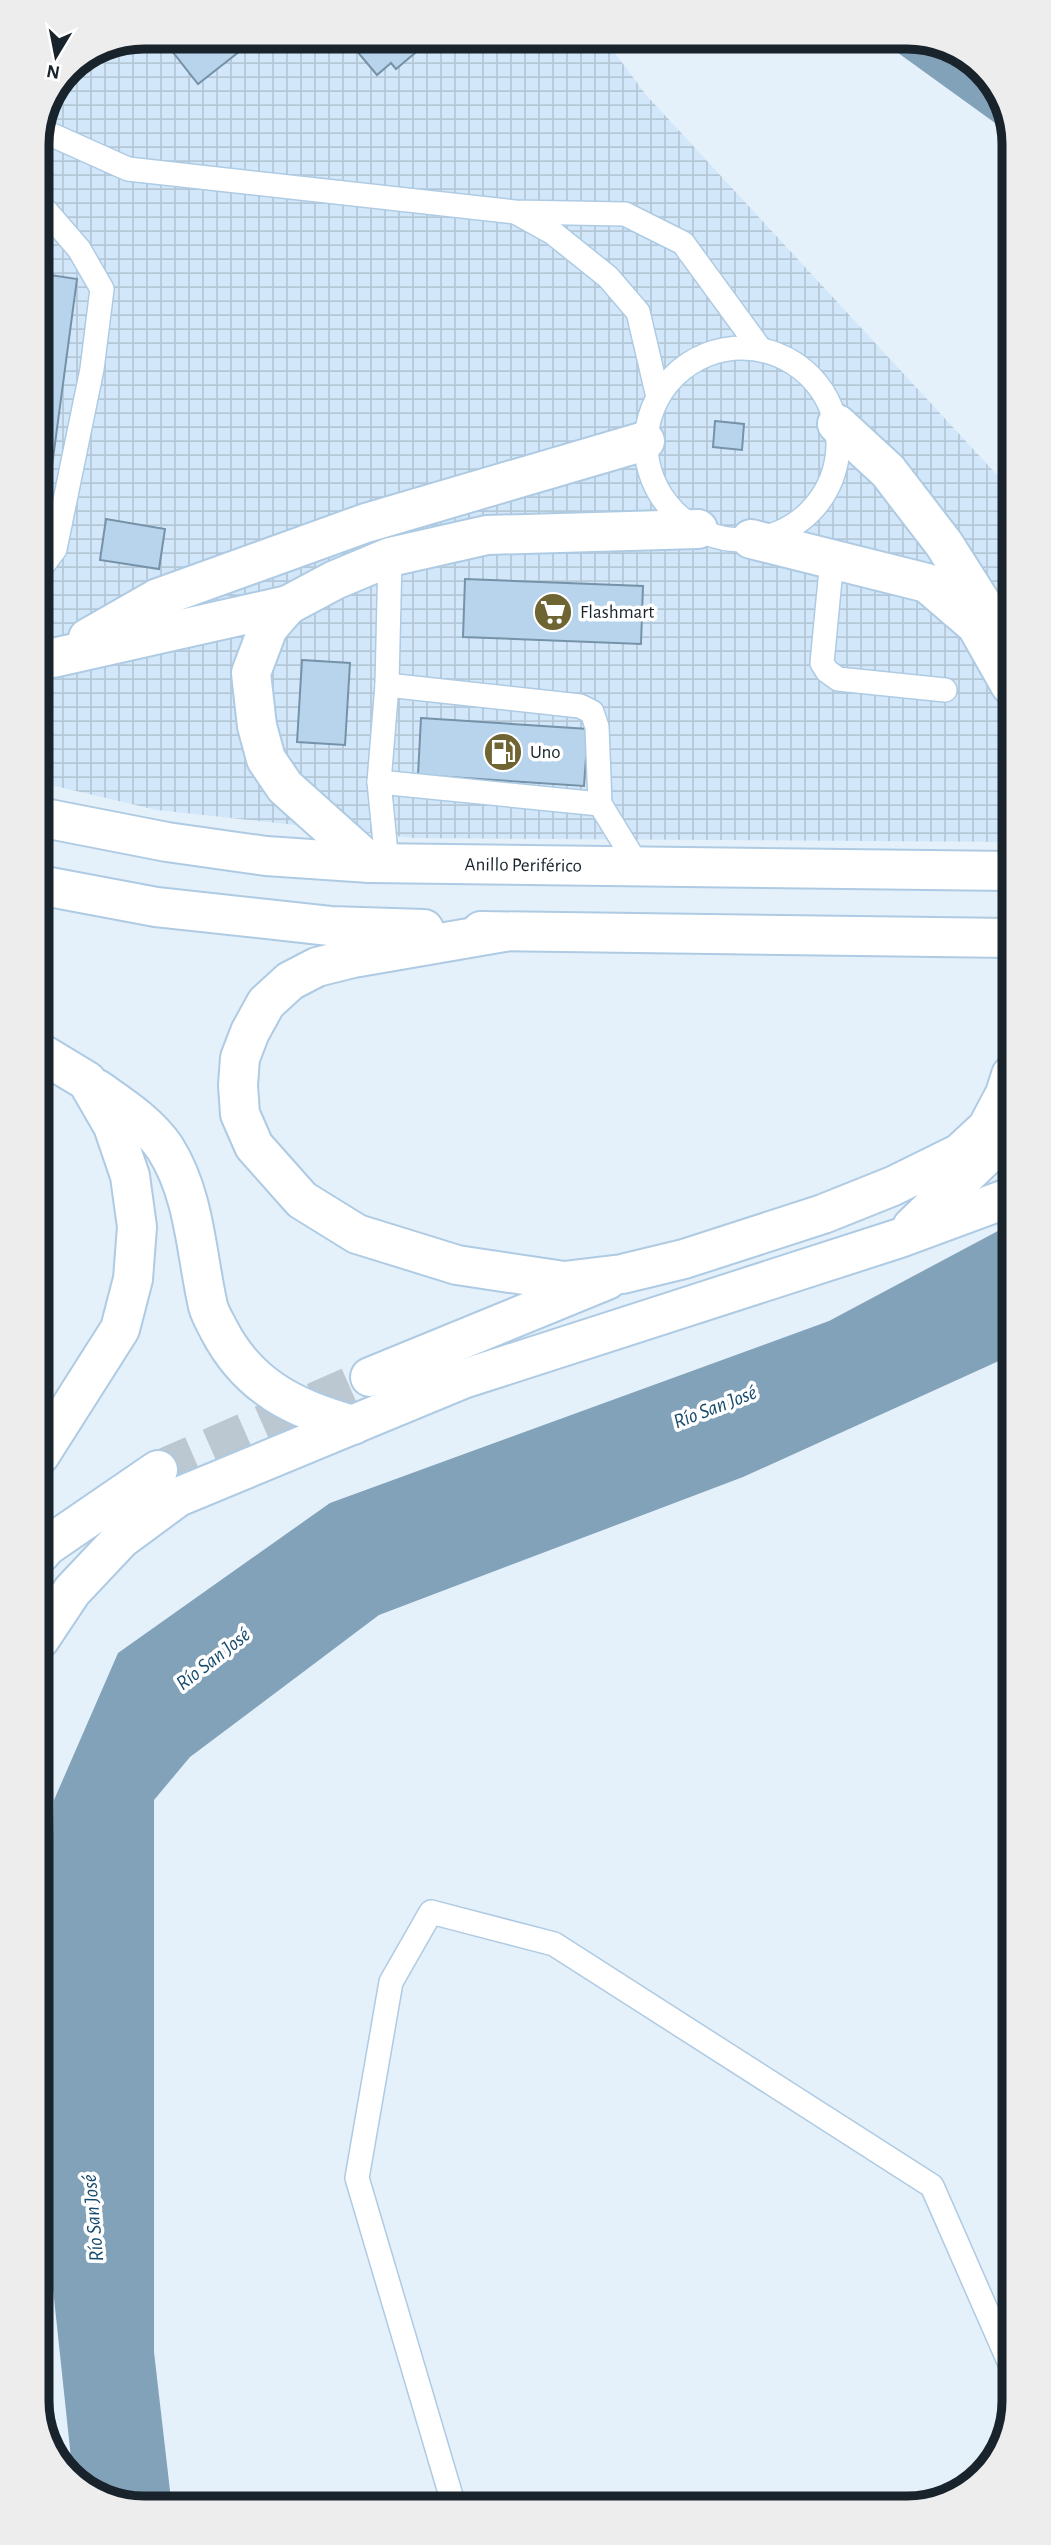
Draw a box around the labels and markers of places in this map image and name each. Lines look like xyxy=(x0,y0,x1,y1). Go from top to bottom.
supermarket icon: Flashmart xyxy=(532,591,574,633)
place label: Flashmart xyxy=(580,603,654,622)
fuel station icon: Uno xyxy=(482,731,524,773)
place label: Uno xyxy=(530,743,561,762)

